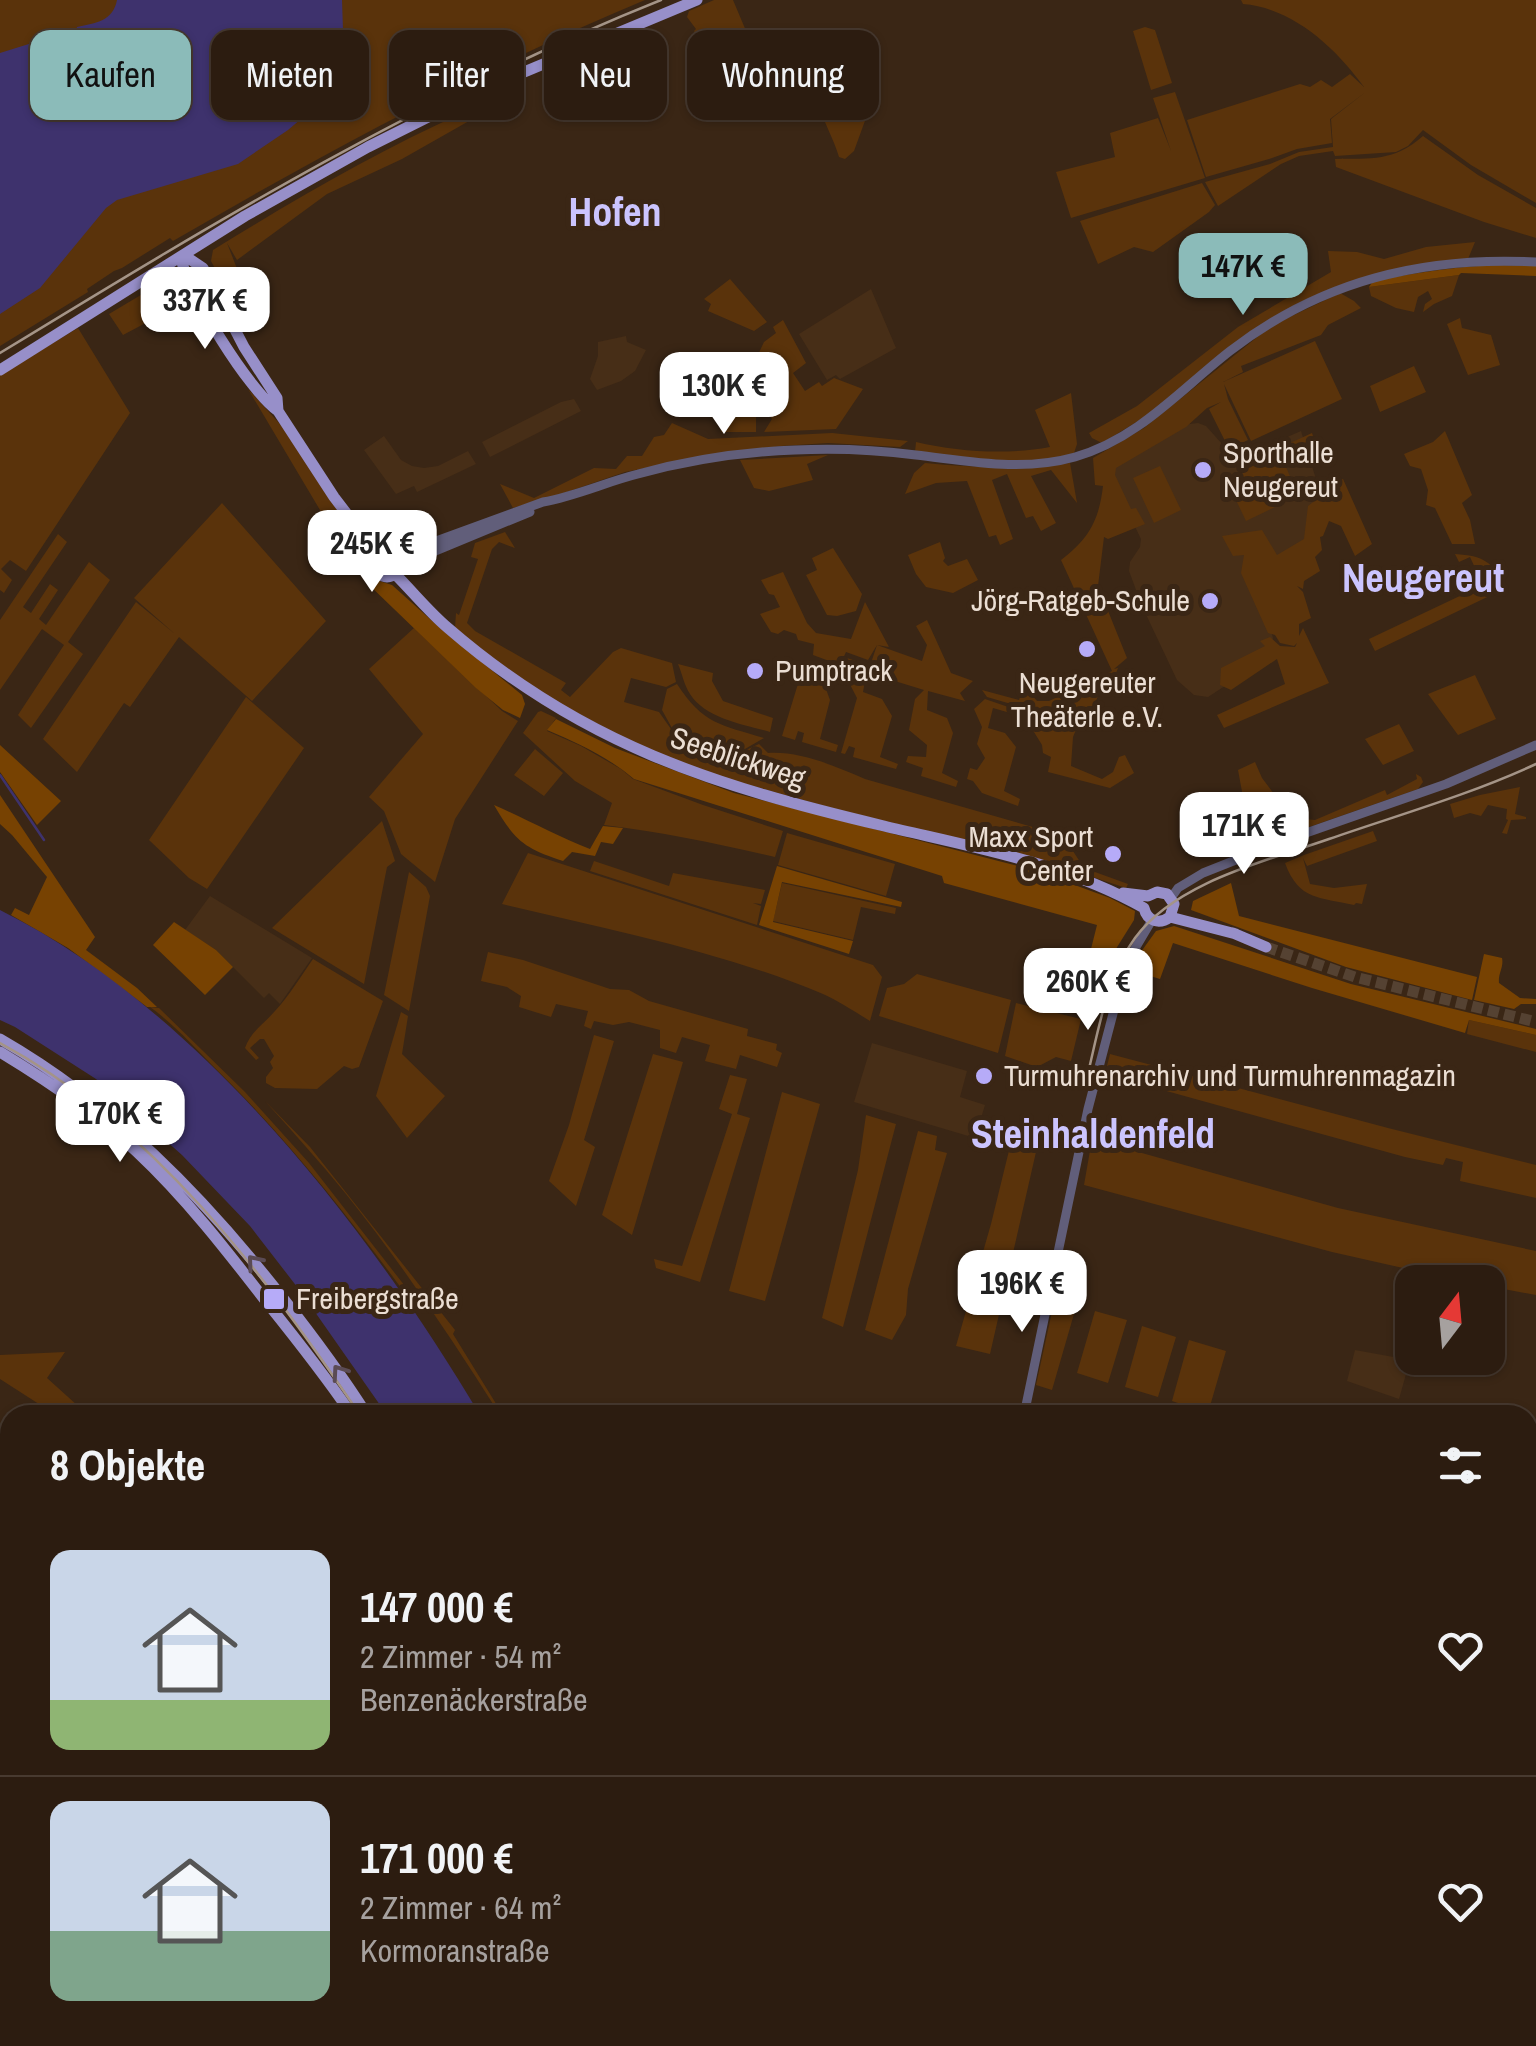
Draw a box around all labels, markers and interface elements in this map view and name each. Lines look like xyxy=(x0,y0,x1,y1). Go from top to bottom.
chip: Kaufen xyxy=(30,30,191,120)
chip: Mieten xyxy=(211,30,369,120)
chip: Filter xyxy=(389,30,524,120)
chip: Neu xyxy=(544,30,667,120)
chip: Wohnung xyxy=(687,30,879,120)
district label: Hofen xyxy=(569,185,661,238)
pin: 147K € xyxy=(1162,233,1324,318)
text: 147K € xyxy=(1201,244,1285,287)
pin: 337K € xyxy=(124,267,286,352)
text: 337K € xyxy=(163,278,247,321)
pin: 130K € xyxy=(643,352,805,437)
text: 130K € xyxy=(682,363,766,406)
place label: Sporthalle Neugereut xyxy=(1223,432,1338,506)
marker: Sporthalle Neugereut xyxy=(1192,459,1214,481)
pin: 245K € xyxy=(291,510,453,595)
text: 245K € xyxy=(330,521,414,564)
district label: Neugereut xyxy=(1342,551,1504,604)
place label: Jörg-Ratgeb-Schule xyxy=(971,580,1190,620)
marker: Jörg-Ratgeb-Schule xyxy=(1199,590,1221,612)
marker: Neugereuter Theäterle e.V. xyxy=(1076,638,1098,660)
place label: Pumptrack xyxy=(775,650,893,690)
marker: Pumptrack xyxy=(744,660,766,682)
place label: Neugereuter Theäterle e.V. xyxy=(1011,662,1163,736)
street label: Seeblickweg xyxy=(666,716,811,798)
pin: 171K € xyxy=(1163,792,1325,877)
text: 171K € xyxy=(1202,803,1286,846)
place label: Maxx Sport Center xyxy=(969,816,1094,890)
marker: Maxx Sport Center xyxy=(1102,843,1124,865)
pin: 260K € xyxy=(1007,948,1169,1033)
text: 260K € xyxy=(1046,959,1130,1002)
place label: Turmuhrenarchiv und Turmuhrenmagazin xyxy=(1004,1055,1456,1095)
marker: Turmuhrenarchiv und Turmuhrenmagazin xyxy=(973,1065,995,1087)
pin: 170K € xyxy=(39,1080,201,1165)
text: 170K € xyxy=(78,1091,162,1134)
district label: Steinhaldenfeld xyxy=(971,1107,1215,1160)
pin: 196K € xyxy=(941,1250,1103,1335)
one-way arrow xyxy=(248,1255,266,1273)
text: 196K € xyxy=(980,1261,1064,1304)
north arrow xyxy=(1395,1265,1505,1375)
map controls xyxy=(1395,1265,1505,1375)
place label: Freibergstraße xyxy=(296,1278,459,1318)
marker: Freibergstraße xyxy=(261,1286,287,1312)
one-way arrow xyxy=(333,1365,351,1384)
text: 8 Objekte xyxy=(50,1437,205,1493)
icon: filters xyxy=(1433,1438,1488,1493)
text: 147 000 € xyxy=(360,1579,513,1635)
icon: home xyxy=(130,1590,250,1710)
icon: heart xyxy=(1433,1623,1488,1678)
text: 2 Zimmer · 54 m² xyxy=(360,1635,561,1678)
text: Benzenäckerstraße xyxy=(360,1678,588,1721)
text: 171 000 € xyxy=(360,1830,513,1886)
icon: home xyxy=(130,1841,250,1961)
icon: heart xyxy=(1433,1874,1488,1929)
text: 2 Zimmer · 64 m² xyxy=(360,1886,561,1929)
text: Kormoranstraße xyxy=(360,1929,550,1972)

